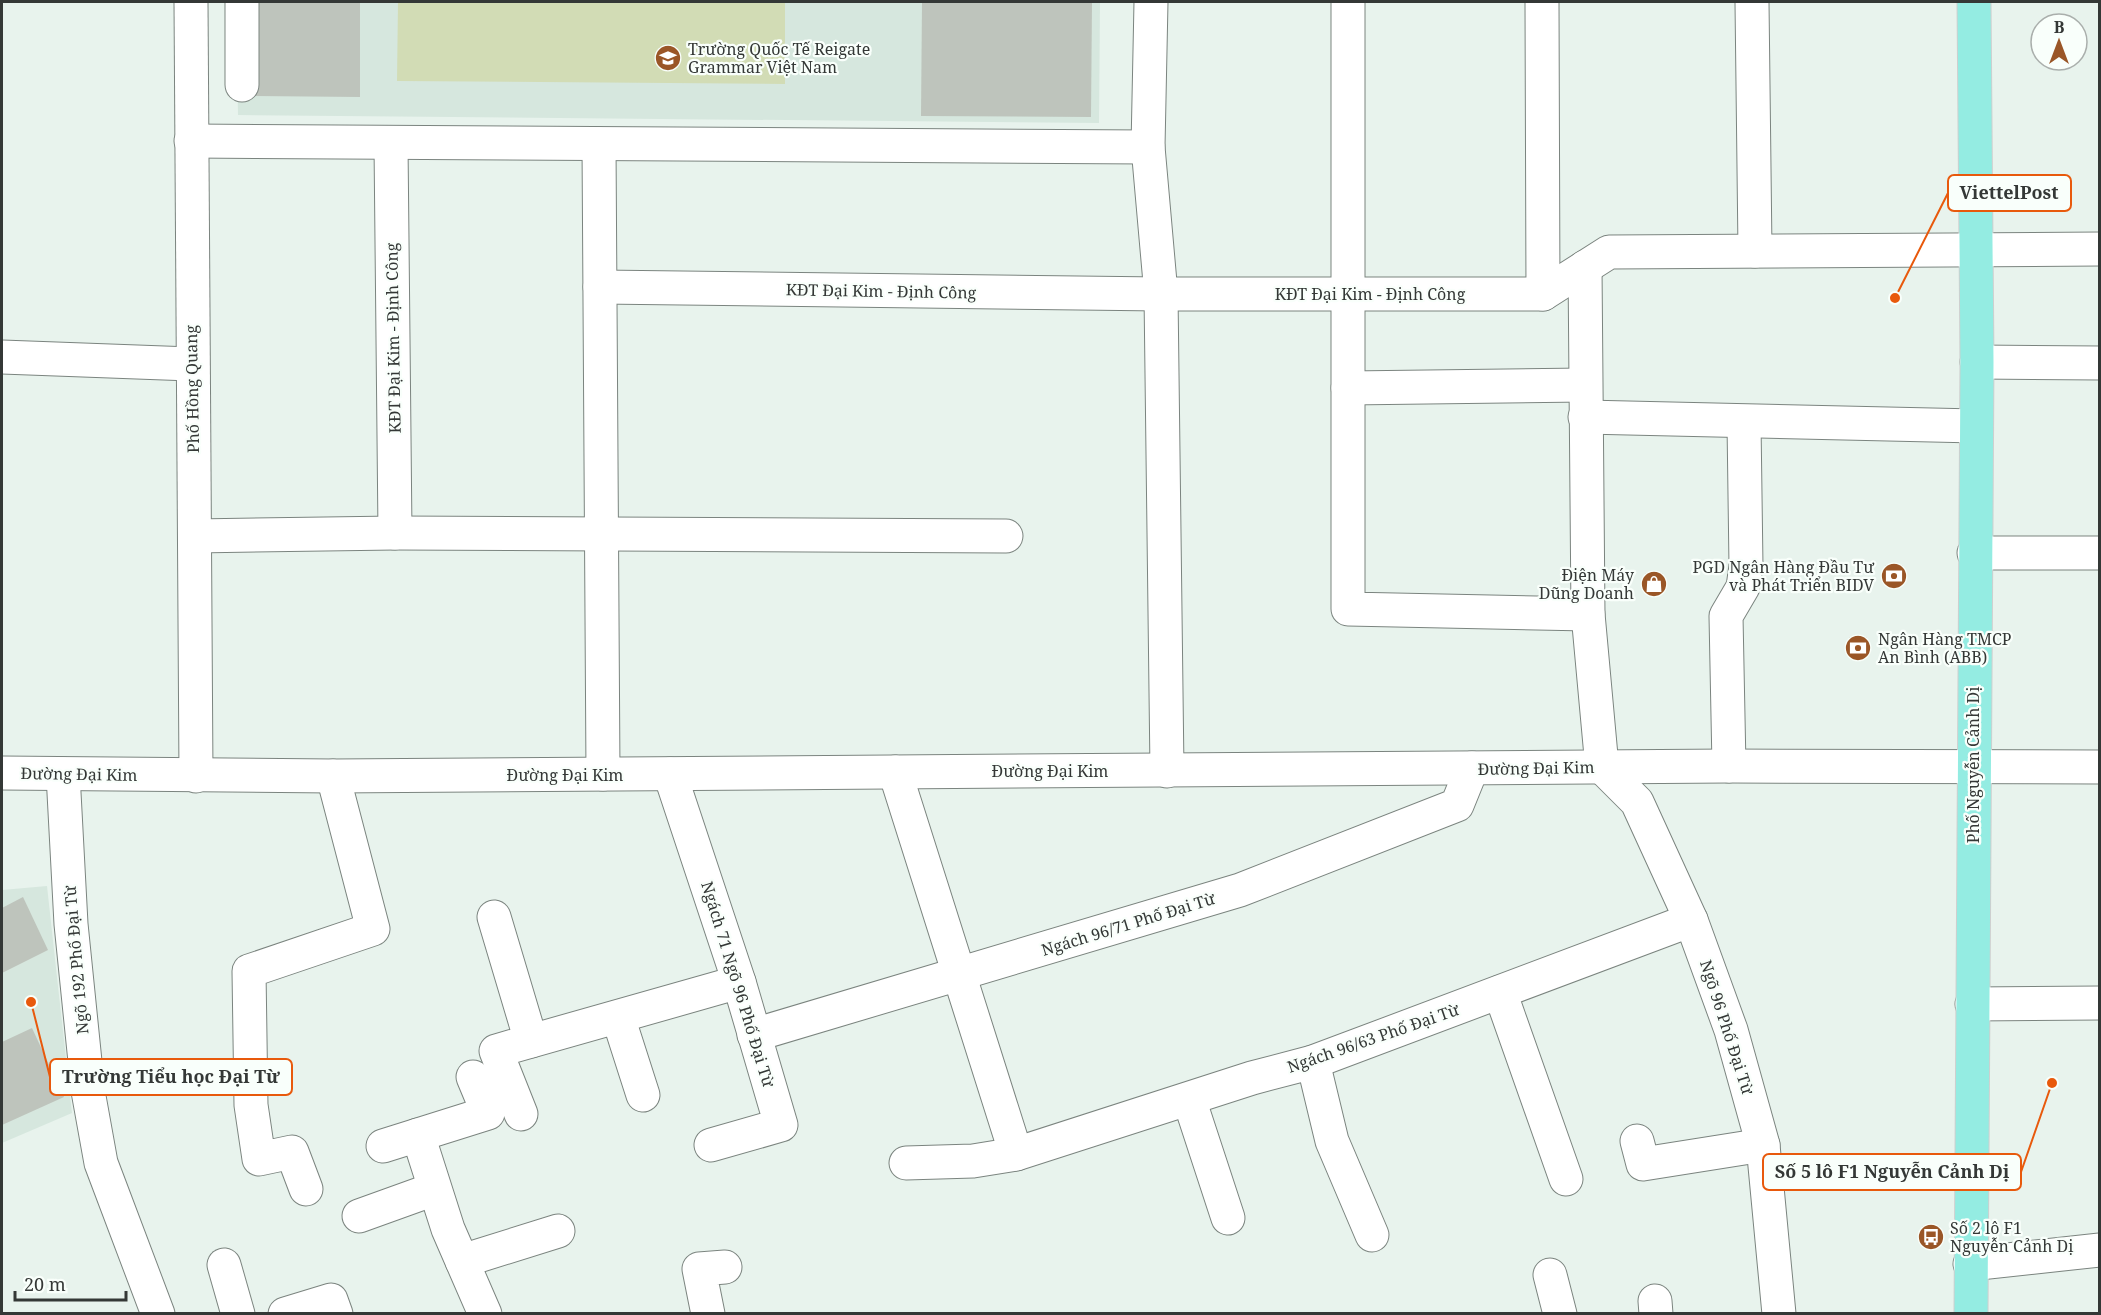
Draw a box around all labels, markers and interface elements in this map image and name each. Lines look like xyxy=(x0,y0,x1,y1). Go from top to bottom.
north arrow xyxy=(2029,12,2089,72)
text: B xyxy=(2054,16,2065,38)
place label: Trường Quốc Tế Reigate Grammar Việt Nam xyxy=(688,38,870,78)
school or university icon: Trường Quốc Tế Reigate Grammar Việt Nam xyxy=(653,43,683,73)
callout: ViettelPost xyxy=(1948,175,2071,211)
text: ViettelPost xyxy=(1960,180,2058,204)
street label: KĐT Đại Kim - Định Công xyxy=(380,242,406,433)
street label: KĐT Đại Kim - Định Công xyxy=(786,278,977,304)
street label: KĐT Đại Kim - Định Công xyxy=(1275,283,1466,305)
street label: Phố Hồng Quang xyxy=(180,324,204,453)
place label: PGD Ngân Hàng Đầu Tư và Phát Triển BIDV xyxy=(1692,556,1875,596)
bank icon: PGD Ngân Hàng Đầu Tư và Phát Triển BIDV xyxy=(1879,561,1909,591)
place label: Điện Máy Dũng Doanh xyxy=(1539,564,1635,604)
shop icon: Điện Máy Dũng Doanh xyxy=(1639,569,1669,599)
place label: Ngân Hàng TMCP An Bình (ABB) xyxy=(1878,628,2012,668)
bank icon: Ngân Hàng TMCP An Bình (ABB) xyxy=(1843,633,1873,663)
street label: Phố Nguyễn Cảnh Dị xyxy=(1962,687,1984,843)
street label: Đường Đại Kim xyxy=(1477,756,1595,780)
street label: Đường Đại Kim xyxy=(992,760,1108,782)
street label: Đường Đại Kim xyxy=(20,762,138,786)
street label: Đường Đại Kim xyxy=(507,764,623,786)
street label: Ngách 71 Ngõ 96 Phố Đại Từ xyxy=(696,878,780,1091)
street label: Ngõ 192 Phố Đại Từ xyxy=(58,884,93,1035)
street label: Ngách 96/71 Phố Đại Từ xyxy=(1039,887,1219,961)
street label: Ngõ 96 Phố Đại Từ xyxy=(1695,957,1759,1098)
street label: Ngách 96/63 Phố Đại Từ xyxy=(1284,998,1463,1078)
callout: Trường Tiểu học Đại Từ xyxy=(50,1059,292,1095)
text: Trường Tiểu học Đại Từ xyxy=(62,1064,280,1088)
callout: Số 5 lô F1 Nguyễn Cảnh Dị xyxy=(1763,1154,2021,1190)
text: Số 5 lô F1 Nguyễn Cảnh Dị xyxy=(1775,1159,2010,1183)
place label: Số 2 lô F1 Nguyễn Cảnh Dị xyxy=(1950,1217,2073,1257)
bus stop icon: Số 2 lô F1 Nguyễn Cảnh Dị xyxy=(1916,1222,1946,1252)
scale bar xyxy=(15,1264,126,1302)
text: 20 m xyxy=(24,1272,66,1296)

